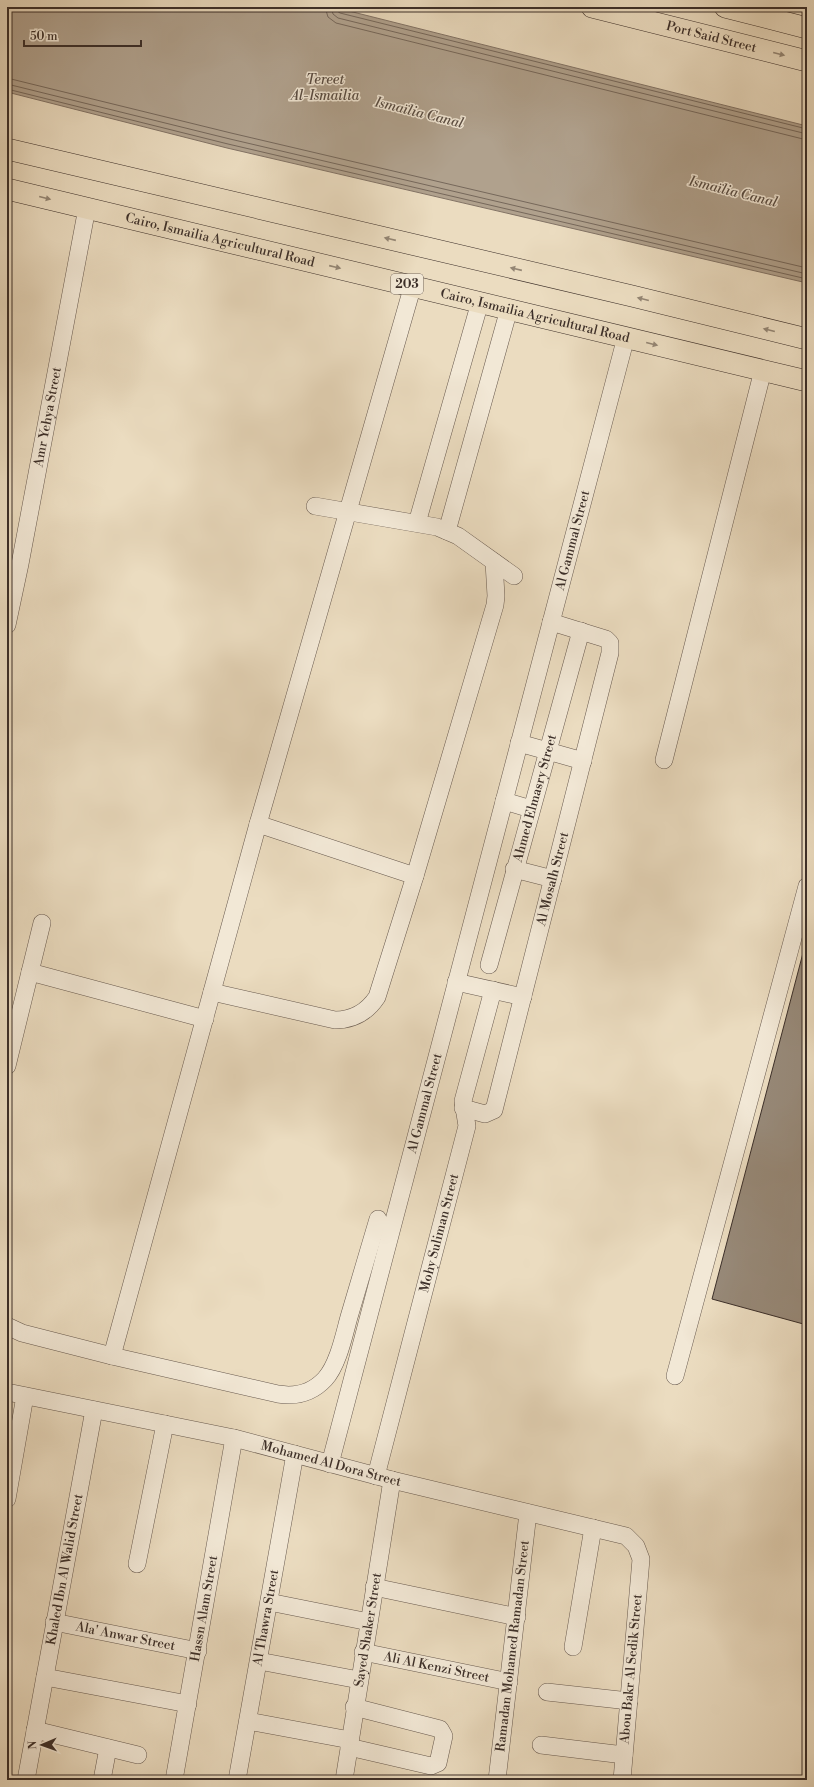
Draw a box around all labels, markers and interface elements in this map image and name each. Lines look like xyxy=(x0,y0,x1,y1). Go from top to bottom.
street label: Port Said Street xyxy=(665,18,758,56)
scale bar xyxy=(24,22,141,48)
text: 50 m xyxy=(30,29,58,44)
one-way arrow xyxy=(772,52,785,58)
water label: Tereet Al-Ismailia xyxy=(289,71,360,105)
water label: Ismaïlia Canal xyxy=(372,93,466,133)
water label: Ismaïlia Canal xyxy=(686,172,780,212)
one-way arrow xyxy=(39,195,51,201)
street label: Cairo, Ismailia Agricultural Road xyxy=(124,210,317,271)
one-way arrow xyxy=(384,236,396,242)
one-way arrow xyxy=(329,264,341,270)
one-way arrow xyxy=(510,266,522,272)
road number: 203 xyxy=(391,274,423,294)
street label: Cairo, Ismailia Agricultural Road xyxy=(439,285,632,346)
one-way arrow xyxy=(637,296,649,302)
one-way arrow xyxy=(763,327,775,333)
one-way arrow xyxy=(645,341,658,347)
street label: Amr Yehya Street xyxy=(30,365,65,469)
street label: Al Gammal Street xyxy=(552,488,594,593)
street label: Ahmed Elmasry Street xyxy=(509,732,560,865)
street label: Al Mosalh Street xyxy=(533,830,572,929)
street label: Al Gammal Street xyxy=(404,1051,446,1156)
street label: Mohy Suliman Street xyxy=(416,1172,462,1294)
street label: Mohamed Al Dora Street xyxy=(259,1438,403,1490)
street label: Khaled Ibn Al Walid Street xyxy=(43,1492,87,1647)
street label: Ramadan Mohamed Ramadan Street xyxy=(492,1539,533,1753)
street label: Hassn Alam Street xyxy=(187,1554,221,1663)
street label: Al Thawra Street xyxy=(249,1568,282,1668)
street label: Sayed Shaker Street xyxy=(351,1571,385,1688)
street label: Abou Bakr Al Sedik Street xyxy=(616,1593,646,1746)
street label: Ala' Anwar Street xyxy=(74,1618,177,1654)
street label: Ali Al Kenzi Street xyxy=(381,1648,491,1686)
north arrow xyxy=(22,1725,62,1765)
text: N xyxy=(26,1740,40,1750)

